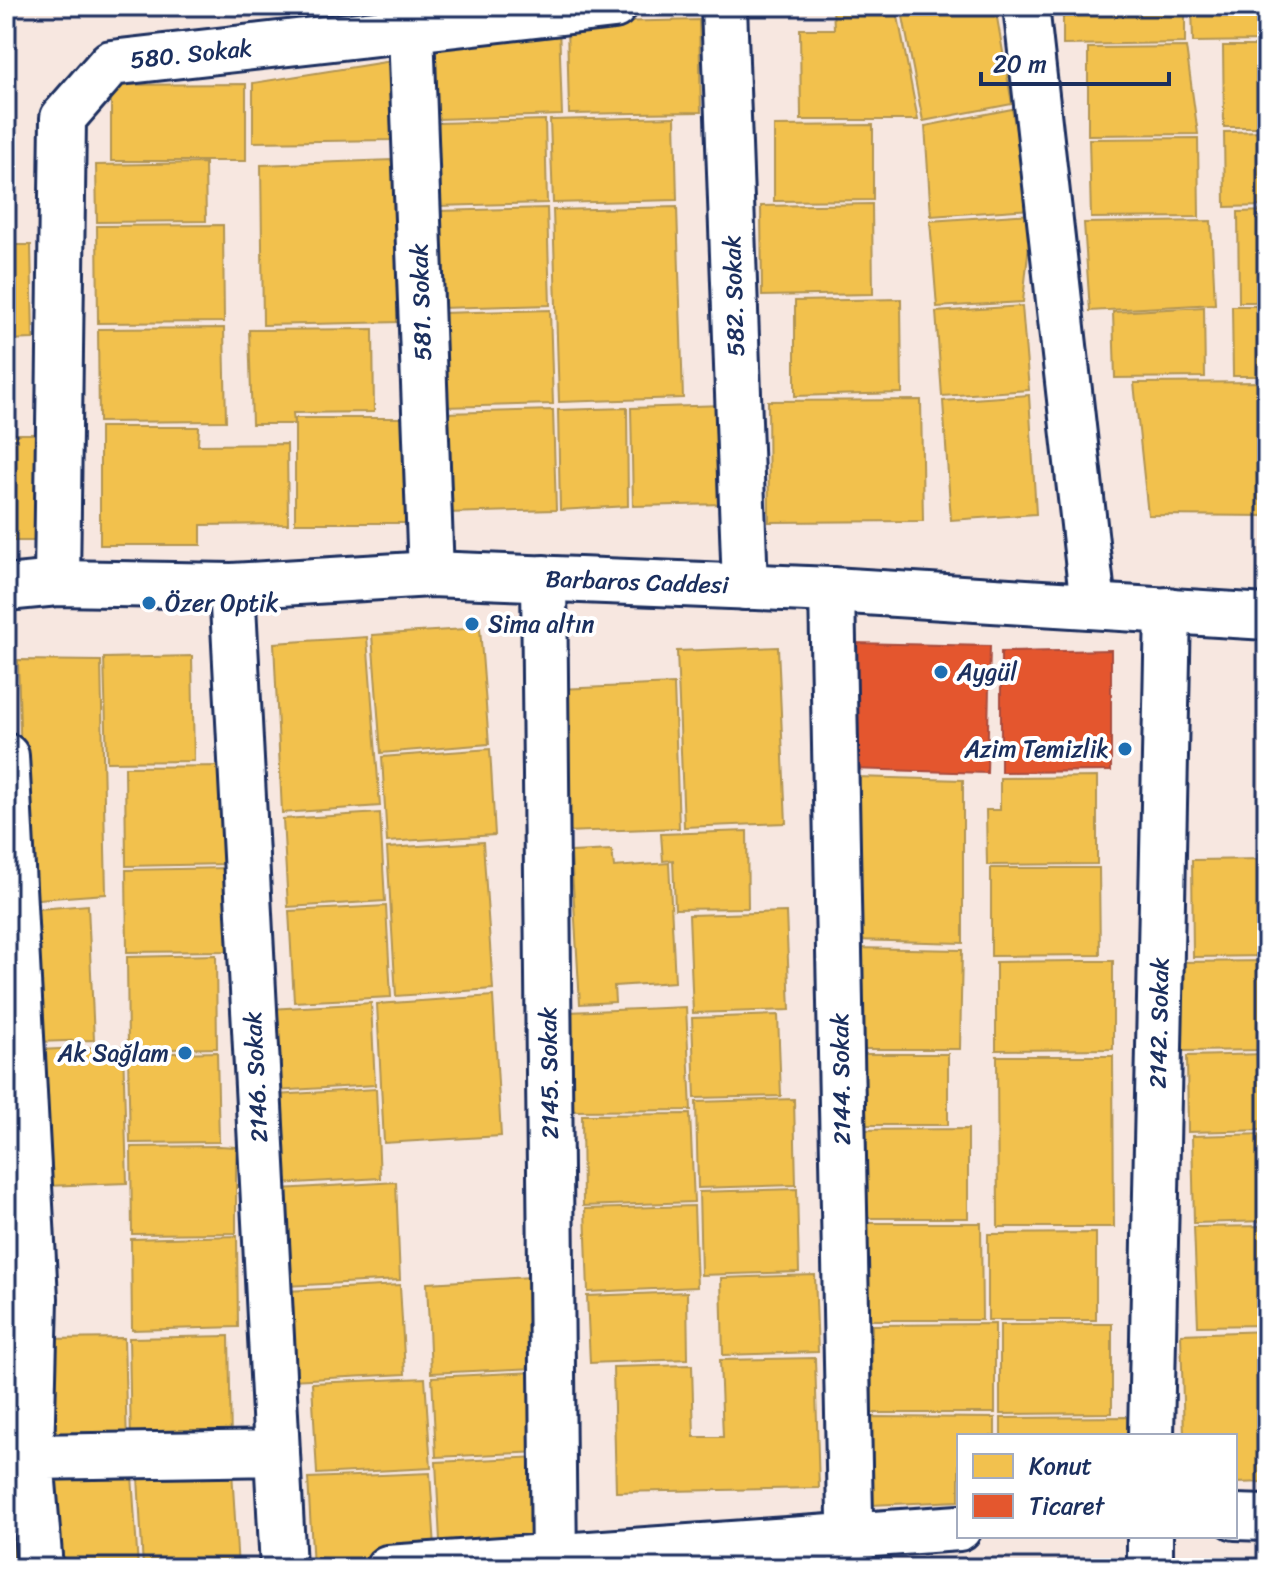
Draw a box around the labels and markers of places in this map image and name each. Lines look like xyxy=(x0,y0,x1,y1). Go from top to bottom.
place label: Özer Optik xyxy=(165,582,279,624)
marker: Özer Optik xyxy=(140,594,158,612)
place label: Sima altın xyxy=(488,603,595,645)
marker: Sima altın xyxy=(463,615,481,633)
place label: Aygül xyxy=(956,651,1018,693)
marker: Aygül xyxy=(932,663,950,681)
place label: Azim Temizlik xyxy=(963,728,1109,770)
marker: Azim Temizlik xyxy=(1116,740,1134,758)
place label: Ak Sağlam xyxy=(57,1032,169,1074)
marker: Ak Sağlam xyxy=(176,1044,194,1062)

